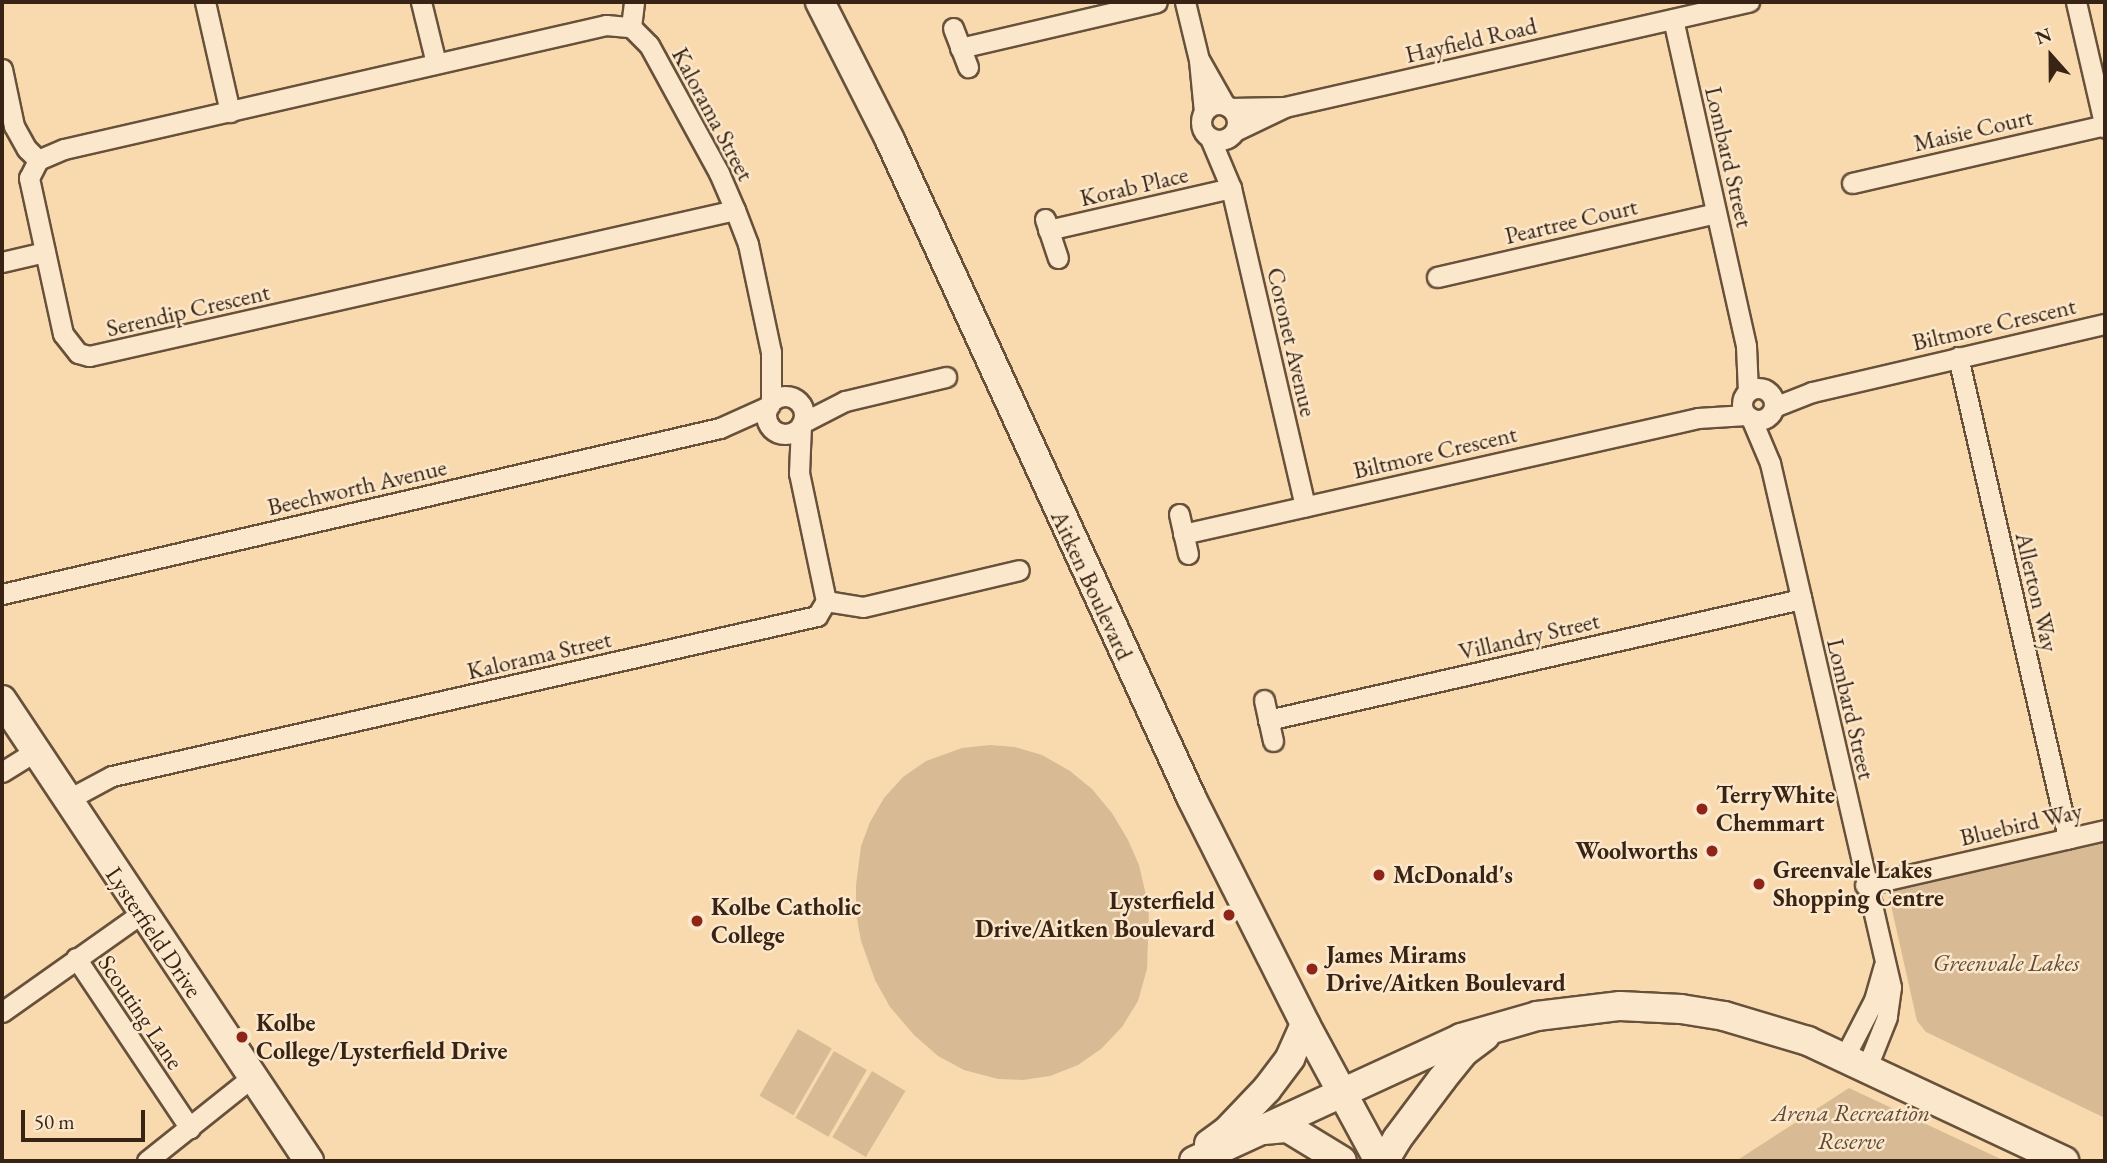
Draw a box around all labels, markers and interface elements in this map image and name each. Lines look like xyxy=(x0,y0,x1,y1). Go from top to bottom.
street label: Hayfield Road xyxy=(1402,11,1540,69)
north arrow xyxy=(2016,21,2086,91)
text: N xyxy=(2032,22,2055,50)
street label: Kalorama Street xyxy=(666,42,760,186)
street label: Lombard Street xyxy=(1699,84,1759,230)
street label: Maisie Court xyxy=(1911,102,2035,158)
street label: Korab Place xyxy=(1077,160,1191,212)
street label: Peartree Court xyxy=(1502,192,1640,250)
street label: Coronet Avenue xyxy=(1261,265,1323,419)
street label: Serendip Crescent xyxy=(103,277,273,343)
street label: Biltmore Crescent xyxy=(1909,291,2079,357)
street label: Biltmore Crescent xyxy=(1350,419,1520,485)
street label: Beechworth Avenue xyxy=(265,452,449,522)
street label: Aitken Boulevard xyxy=(1045,506,1139,664)
street label: Allerton Way xyxy=(2009,529,2065,655)
street label: Villandry Street xyxy=(1456,606,1602,666)
street label: Kalorama Street xyxy=(464,624,614,686)
street label: Lombard Street xyxy=(1821,636,1881,782)
place label: TerryWhite Chemmart xyxy=(1716,781,1835,837)
street label: Bluebird Way xyxy=(1957,796,2085,852)
marker: TerryWhite Chemmart xyxy=(1694,801,1710,817)
place label: Woolworths xyxy=(1575,837,1698,865)
marker: Woolworths xyxy=(1704,843,1720,859)
place label: Greenvale Lakes Shopping Centre xyxy=(1773,856,1944,912)
street label: Lysterfield Drive xyxy=(100,861,208,1003)
place label: McDonald's xyxy=(1393,861,1513,889)
marker: McDonald's xyxy=(1371,867,1387,883)
marker: Greenvale Lakes Shopping Centre xyxy=(1751,876,1767,892)
place label: Lysterfield Drive/Aitken Boulevard xyxy=(975,887,1215,943)
place label: Kolbe Catholic College xyxy=(711,893,861,949)
marker: Lysterfield Drive/Aitken Boulevard xyxy=(1221,907,1237,923)
marker: Kolbe Catholic College xyxy=(689,913,705,929)
place label: James Mirams Drive/Aitken Boulevard xyxy=(1326,941,1566,997)
street label: Scouting Lane xyxy=(92,949,190,1075)
park label: Greenvale Lakes xyxy=(1933,949,2079,977)
marker: James Mirams Drive/Aitken Boulevard xyxy=(1304,961,1320,977)
place label: Kolbe College/Lysterfield Drive xyxy=(256,1009,508,1065)
marker: Kolbe College/Lysterfield Drive xyxy=(234,1029,250,1045)
scale bar xyxy=(24,1096,149,1140)
park label: Arena Recreation Reserve xyxy=(1772,1099,1930,1155)
text: 50 m xyxy=(34,1108,75,1135)

